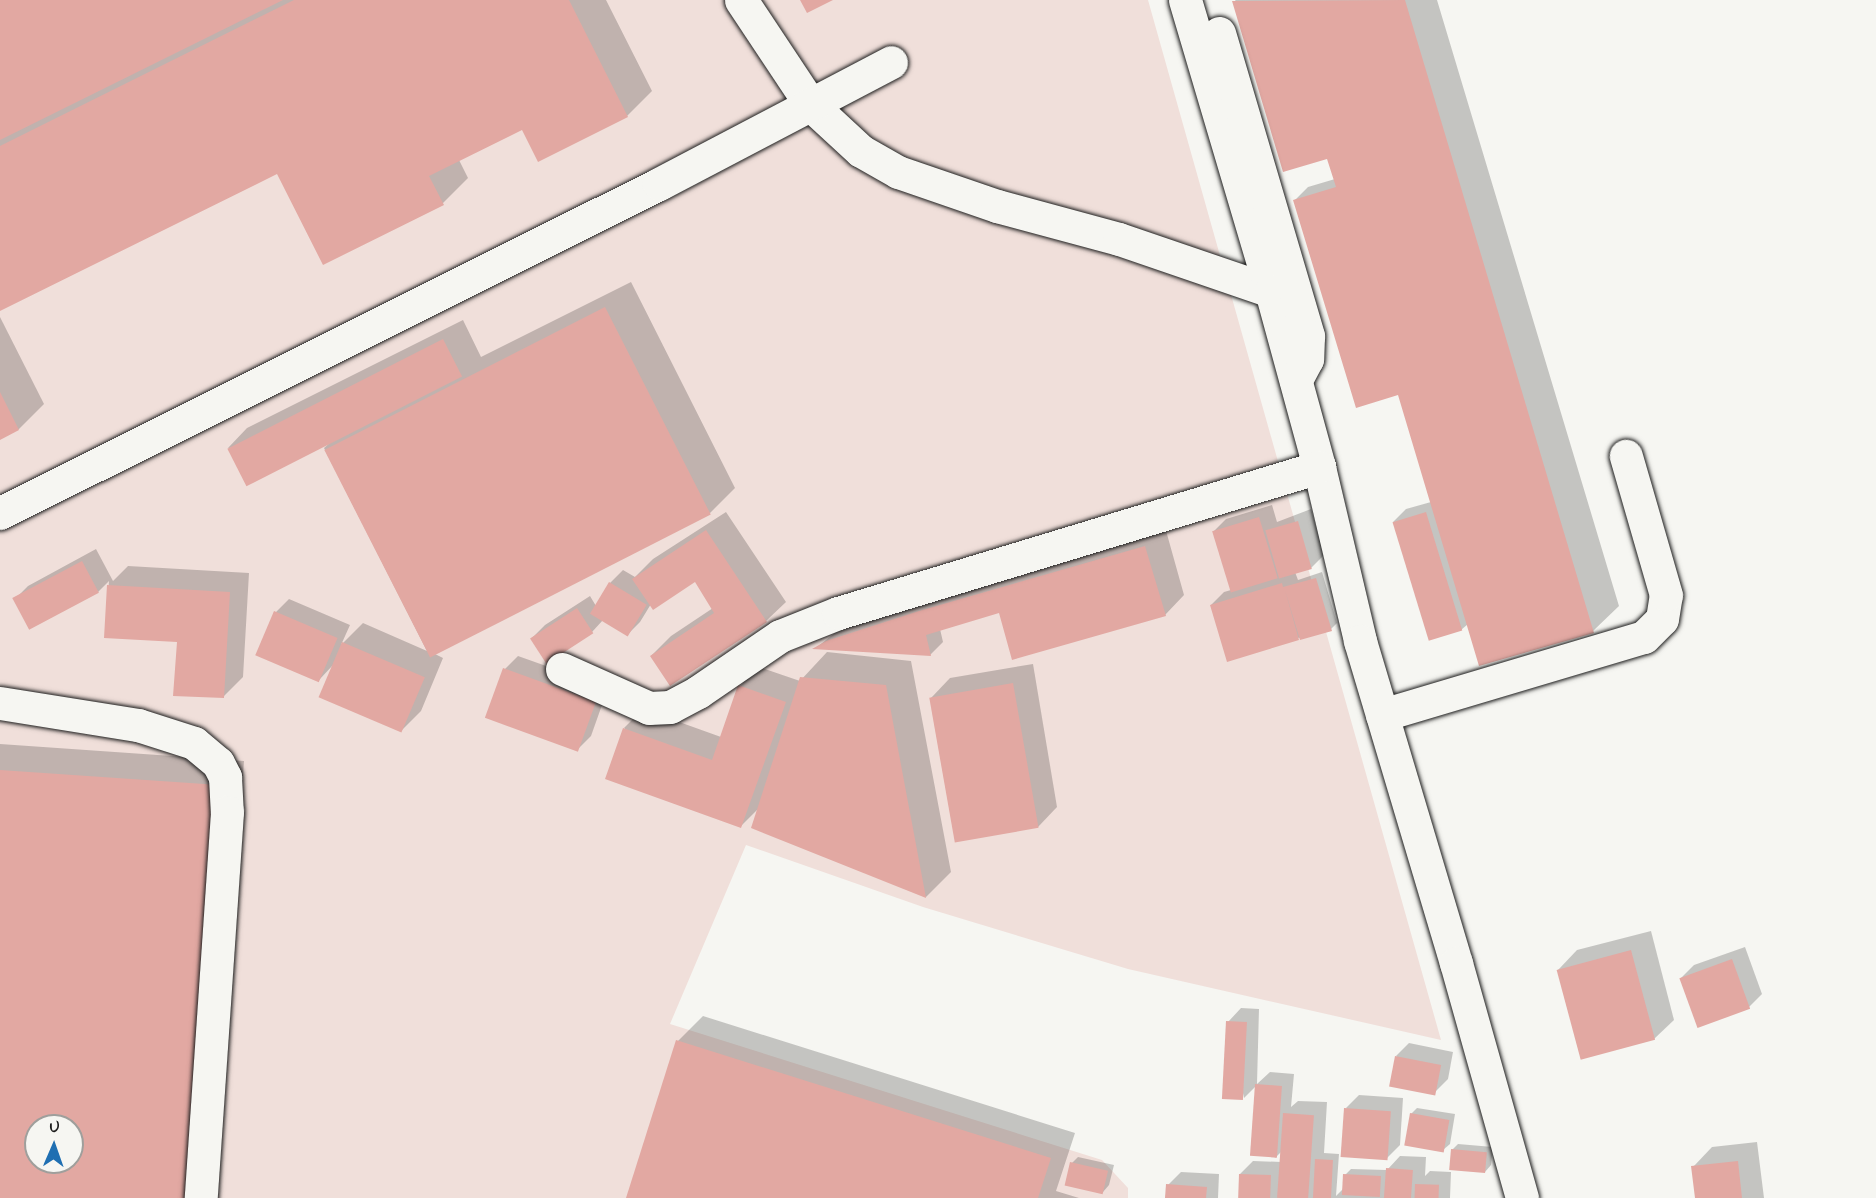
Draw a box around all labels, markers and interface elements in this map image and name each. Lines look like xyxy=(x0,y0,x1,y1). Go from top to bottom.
north arrow xyxy=(24,1114,84,1174)
text: U xyxy=(49,1117,60,1138)

